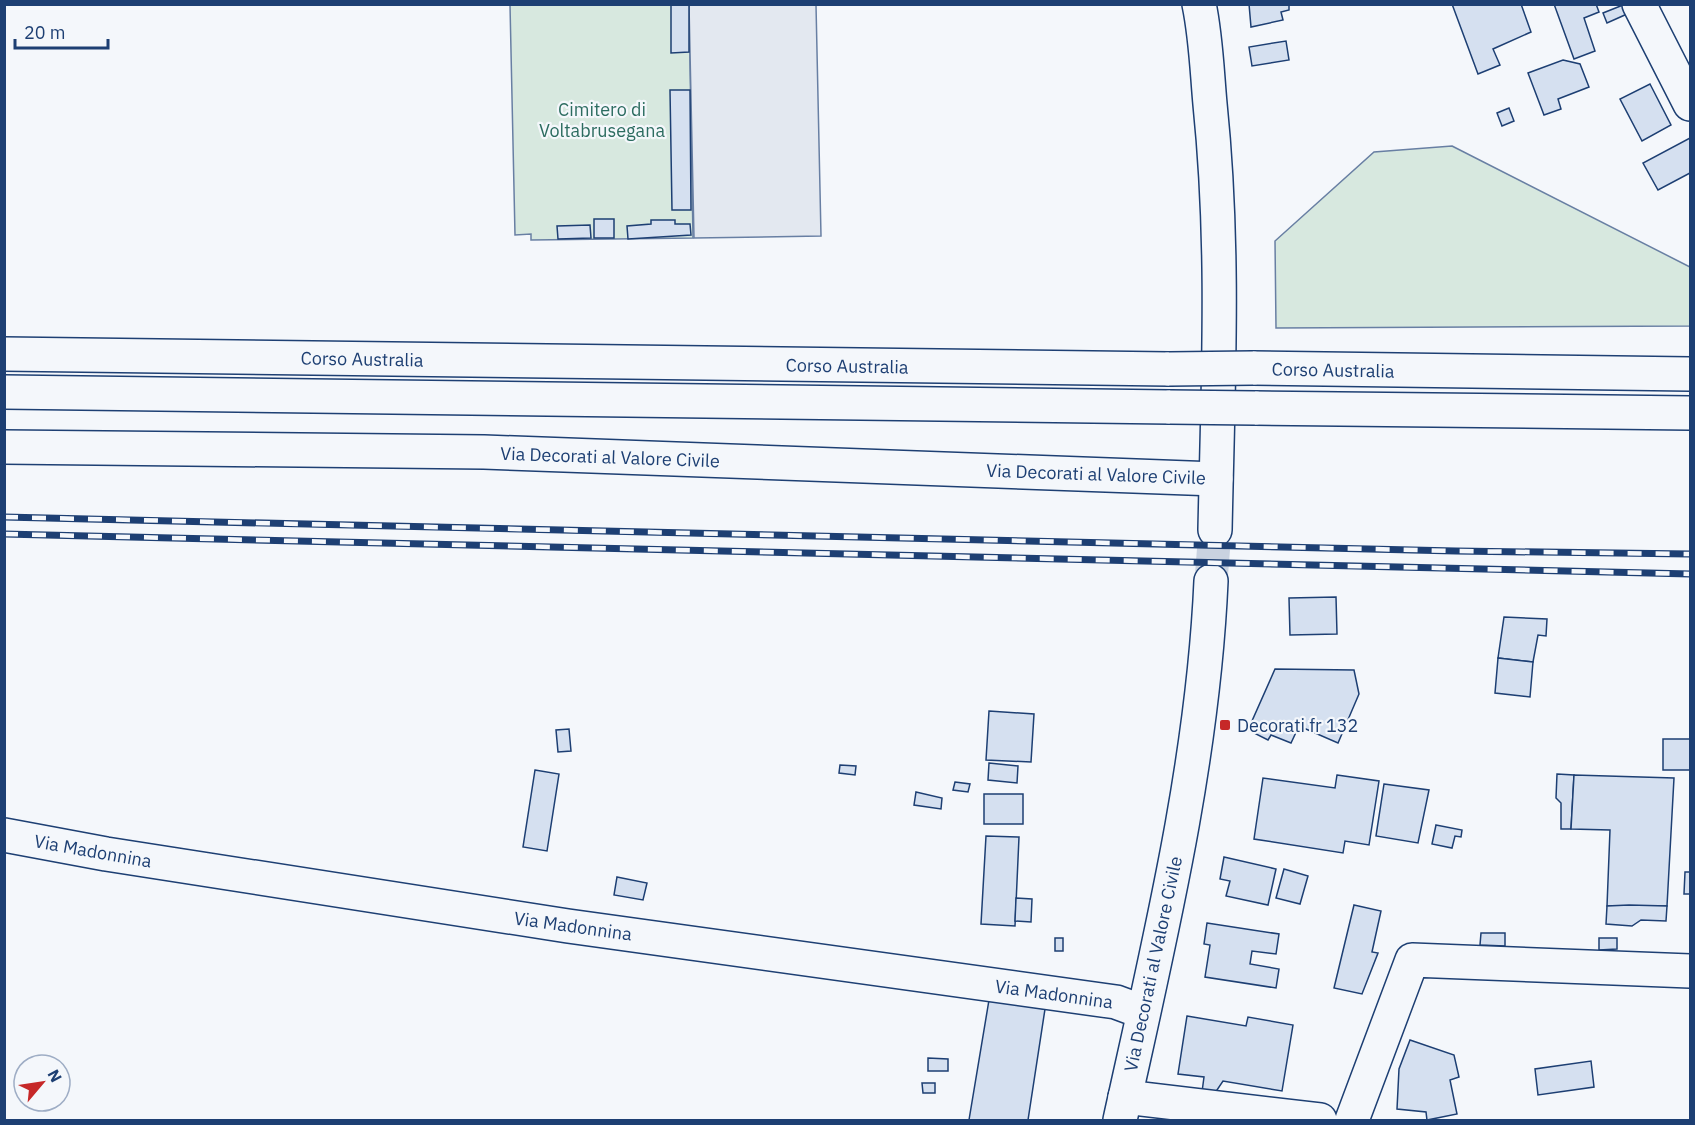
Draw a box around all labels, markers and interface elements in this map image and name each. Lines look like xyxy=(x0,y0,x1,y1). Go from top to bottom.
scale bar xyxy=(15,12,108,50)
text: 20 m xyxy=(24,21,66,44)
park label: Cimitero di Voltabrusegana xyxy=(539,98,665,142)
street label: Corso Australia xyxy=(300,346,424,372)
street label: Corso Australia xyxy=(785,353,909,379)
street label: Corso Australia xyxy=(1271,357,1395,383)
street label: Via Decorati al Valore Civile xyxy=(500,442,720,472)
street label: Via Decorati al Valore Civile xyxy=(986,459,1206,489)
place label: Decorati fr 132 xyxy=(1237,714,1358,737)
marker: Decorati fr 132 xyxy=(1218,718,1232,732)
street label: Via Madonnina xyxy=(32,829,154,873)
street label: Via Decorati al Valore Civile xyxy=(1119,854,1187,1074)
street label: Via Madonnina xyxy=(513,906,634,946)
street label: Via Madonnina xyxy=(994,974,1115,1014)
north arrow xyxy=(12,1053,72,1113)
text: N xyxy=(44,1066,67,1086)

